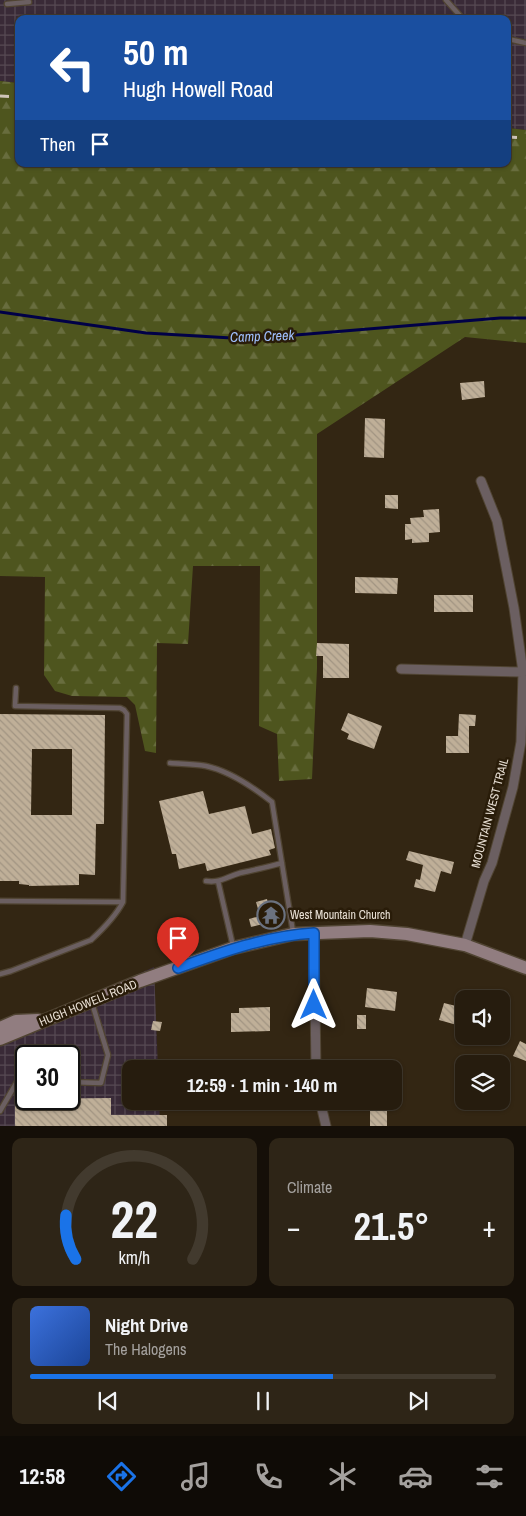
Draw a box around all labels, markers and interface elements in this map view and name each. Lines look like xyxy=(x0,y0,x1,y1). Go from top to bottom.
text: 50 m xyxy=(123,29,188,76)
icon: left xyxy=(40,35,105,100)
text: Hugh Howell Road xyxy=(123,74,273,104)
icon: arrive xyxy=(86,130,114,158)
text: Then xyxy=(40,131,76,157)
water label: Camp Creek xyxy=(229,326,296,346)
street label: MOUNTAIN WEST TRAIL xyxy=(468,756,513,870)
temple icon: West Mountain Church xyxy=(256,900,286,930)
place label: West Mountain Church xyxy=(290,907,390,923)
pin xyxy=(157,917,199,968)
icon: arrive xyxy=(164,924,192,952)
street label: HUGH HOWELL ROAD xyxy=(37,976,139,1030)
position arrow xyxy=(287,978,339,1030)
map controls xyxy=(455,990,510,1110)
button: sound xyxy=(455,990,510,1045)
speed limit sign: 30 xyxy=(15,1045,80,1110)
button: layers xyxy=(455,1055,510,1110)
text: 12:59 · 1 min · 140 m xyxy=(187,1072,337,1098)
text: Climate xyxy=(287,1176,332,1198)
text: 22 xyxy=(111,1184,158,1254)
text: 21.5° xyxy=(354,1201,429,1252)
text: − xyxy=(287,1208,300,1246)
text: + xyxy=(483,1208,496,1246)
text: km/h xyxy=(119,1246,150,1270)
text: Night Drive xyxy=(105,1312,188,1338)
text: The Halogens xyxy=(105,1338,187,1360)
icon: previous xyxy=(94,1387,122,1415)
icon: pause xyxy=(249,1387,277,1415)
icon: next xyxy=(404,1387,432,1415)
icon: directions xyxy=(104,1459,139,1494)
icon: music xyxy=(178,1459,213,1494)
icon: phone xyxy=(251,1459,286,1494)
icon: climate xyxy=(325,1459,360,1494)
icon: car xyxy=(398,1459,433,1494)
icon: filters xyxy=(472,1459,507,1494)
text: 12:58 xyxy=(19,1461,65,1491)

